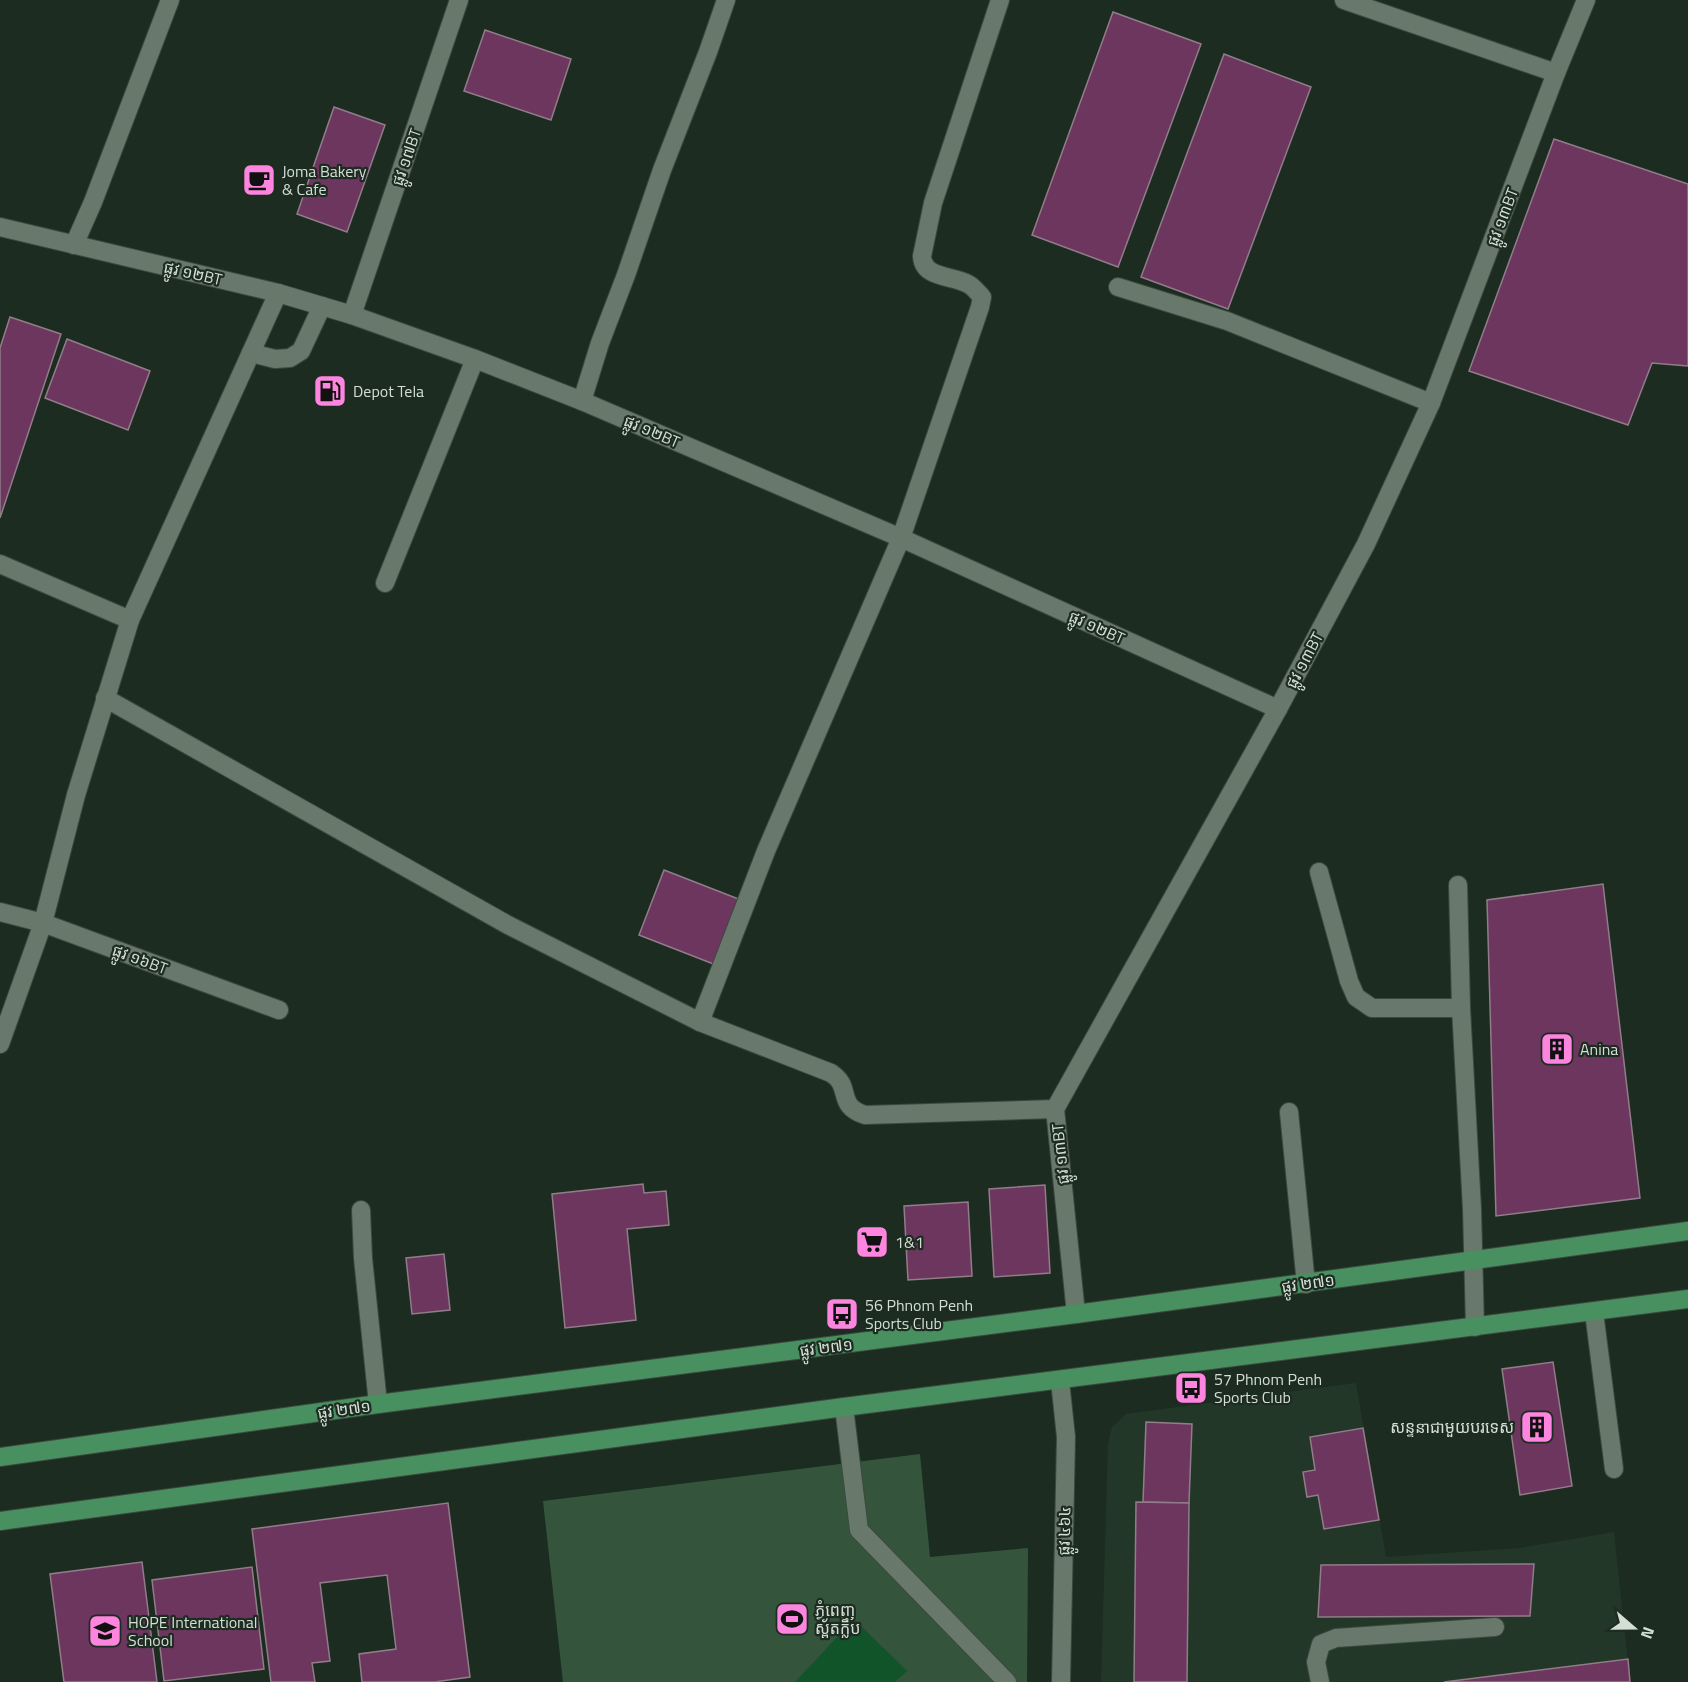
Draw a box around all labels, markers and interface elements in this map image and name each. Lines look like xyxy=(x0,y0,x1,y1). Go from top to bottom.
street label: ផ្លូវ ១៧BT xyxy=(385,124,430,190)
place label: Joma Bakery & Cafe xyxy=(282,159,367,201)
cafe icon: Joma Bakery & Cafe xyxy=(241,162,277,198)
street label: ផ្លូវ ១៣BT xyxy=(1480,184,1527,251)
street label: ផ្លូវ ១២BT xyxy=(161,255,225,294)
fuel station icon: Depot Tela xyxy=(312,373,348,409)
place label: Depot Tela xyxy=(353,379,424,403)
street label: ផ្លូវ ១២BT xyxy=(619,408,684,456)
street label: ផ្លូវ ១២BT xyxy=(1064,604,1129,653)
street label: ផ្លូវ ១៣BT xyxy=(1279,627,1332,694)
street label: ផ្លូវ ១៦BT xyxy=(108,938,172,983)
building icon: Anina xyxy=(1539,1031,1575,1067)
place label: Anina xyxy=(1580,1037,1618,1061)
street label: ផ្លូវ ១៣BT xyxy=(1045,1122,1078,1186)
supermarket icon: 1&1 xyxy=(854,1224,890,1260)
place label: 1&1 xyxy=(895,1230,924,1254)
street label: ផ្លូវ ២៧១ xyxy=(1280,1267,1337,1301)
place label: 56 Phnom Penh Sports Club xyxy=(865,1293,973,1335)
bus stop icon: 56 Phnom Penh Sports Club xyxy=(824,1296,860,1332)
street label: ផ្លូវ ២៧១ xyxy=(798,1332,854,1365)
place label: 57 Phnom Penh Sports Club xyxy=(1214,1367,1322,1409)
bus stop icon: 57 Phnom Penh Sports Club xyxy=(1173,1370,1209,1406)
street label: ផ្លូវ ២៧១ xyxy=(316,1393,373,1427)
building icon: សន្ទនាជាមួយបរទេស xyxy=(1519,1409,1555,1445)
place label: សន្ទនាជាមួយបរទេស xyxy=(1390,1415,1514,1439)
street label: ផ្លូវ ៤៦៤ xyxy=(1052,1506,1079,1556)
place label: ភ្នំពេញ ស្ព័តក្លឹប xyxy=(815,1598,860,1640)
north arrow xyxy=(1604,1598,1664,1658)
sports icon: ភ្នំពេញ ស្ព័តក្លឹប xyxy=(774,1601,810,1637)
place label: HOPE International School xyxy=(128,1610,257,1652)
school or university icon: HOPE International School xyxy=(87,1613,123,1649)
text: N xyxy=(1635,1624,1661,1642)

